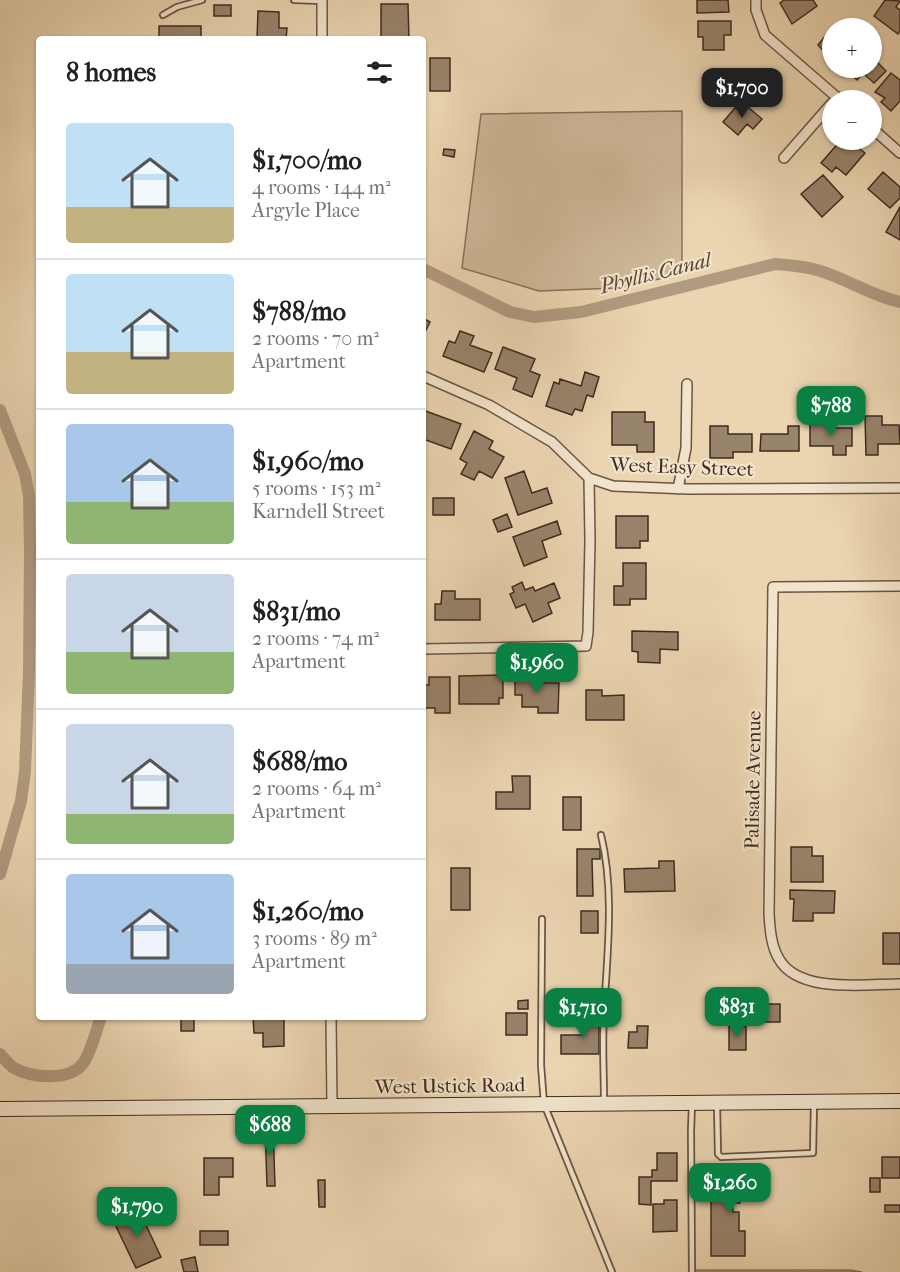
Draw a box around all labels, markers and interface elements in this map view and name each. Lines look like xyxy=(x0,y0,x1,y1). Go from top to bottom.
map controls xyxy=(822,18,882,150)
button: + xyxy=(822,18,882,78)
icon: filters xyxy=(363,56,396,89)
text: 8 homes xyxy=(66,57,156,88)
pin: $1,700 xyxy=(693,68,791,119)
text: $1,700 xyxy=(716,76,768,99)
button: − xyxy=(822,90,882,150)
text: $1,700/mo xyxy=(252,145,362,176)
icon: home xyxy=(114,147,186,219)
text: 4 rooms · 144 m² xyxy=(252,176,391,199)
text: Argyle Place xyxy=(252,199,360,222)
water label: Phyllis Canal xyxy=(596,247,716,299)
text: $788/mo xyxy=(252,296,346,327)
icon: home xyxy=(114,298,186,370)
text: 2 rooms · 70 m² xyxy=(252,327,379,350)
text: Apartment xyxy=(252,350,346,373)
pin: $788 xyxy=(795,386,867,437)
text: $788 xyxy=(811,394,851,417)
text: $1,960/mo xyxy=(252,446,364,477)
icon: home xyxy=(114,448,186,520)
street label: West Easy Street xyxy=(609,453,754,481)
text: 5 rooms · 153 m² xyxy=(252,477,381,500)
text: Karndell Street xyxy=(252,500,385,523)
text: $831/mo xyxy=(252,596,340,627)
icon: home xyxy=(114,598,186,670)
text: 2 rooms · 74 m² xyxy=(252,627,379,650)
pin: $1,960 xyxy=(488,643,586,694)
text: Apartment xyxy=(252,650,346,673)
text: $1,960 xyxy=(510,651,564,674)
street label: Palisade Avenue xyxy=(740,710,766,850)
text: $688/mo xyxy=(252,746,348,777)
icon: home xyxy=(114,748,186,820)
text: 2 rooms · 64 m² xyxy=(252,777,381,800)
text: Apartment xyxy=(252,800,346,823)
text: $1,260/mo xyxy=(252,896,364,927)
icon: home xyxy=(114,898,186,970)
text: 3 rooms · 89 m² xyxy=(252,927,377,950)
text: Apartment xyxy=(252,950,346,973)
pin: $831 xyxy=(701,987,773,1038)
pin: $1,710 xyxy=(534,988,632,1039)
text: $831 xyxy=(719,995,755,1018)
text: $1,710 xyxy=(559,996,607,1019)
street label: West Ustick Road xyxy=(373,1073,527,1099)
pin: $688 xyxy=(234,1105,306,1156)
text: $688 xyxy=(249,1113,291,1136)
pin: $1,260 xyxy=(681,1163,779,1214)
text: $1,260 xyxy=(703,1171,757,1194)
pin: $1,790 xyxy=(88,1187,186,1238)
text: $1,790 xyxy=(111,1195,163,1218)

